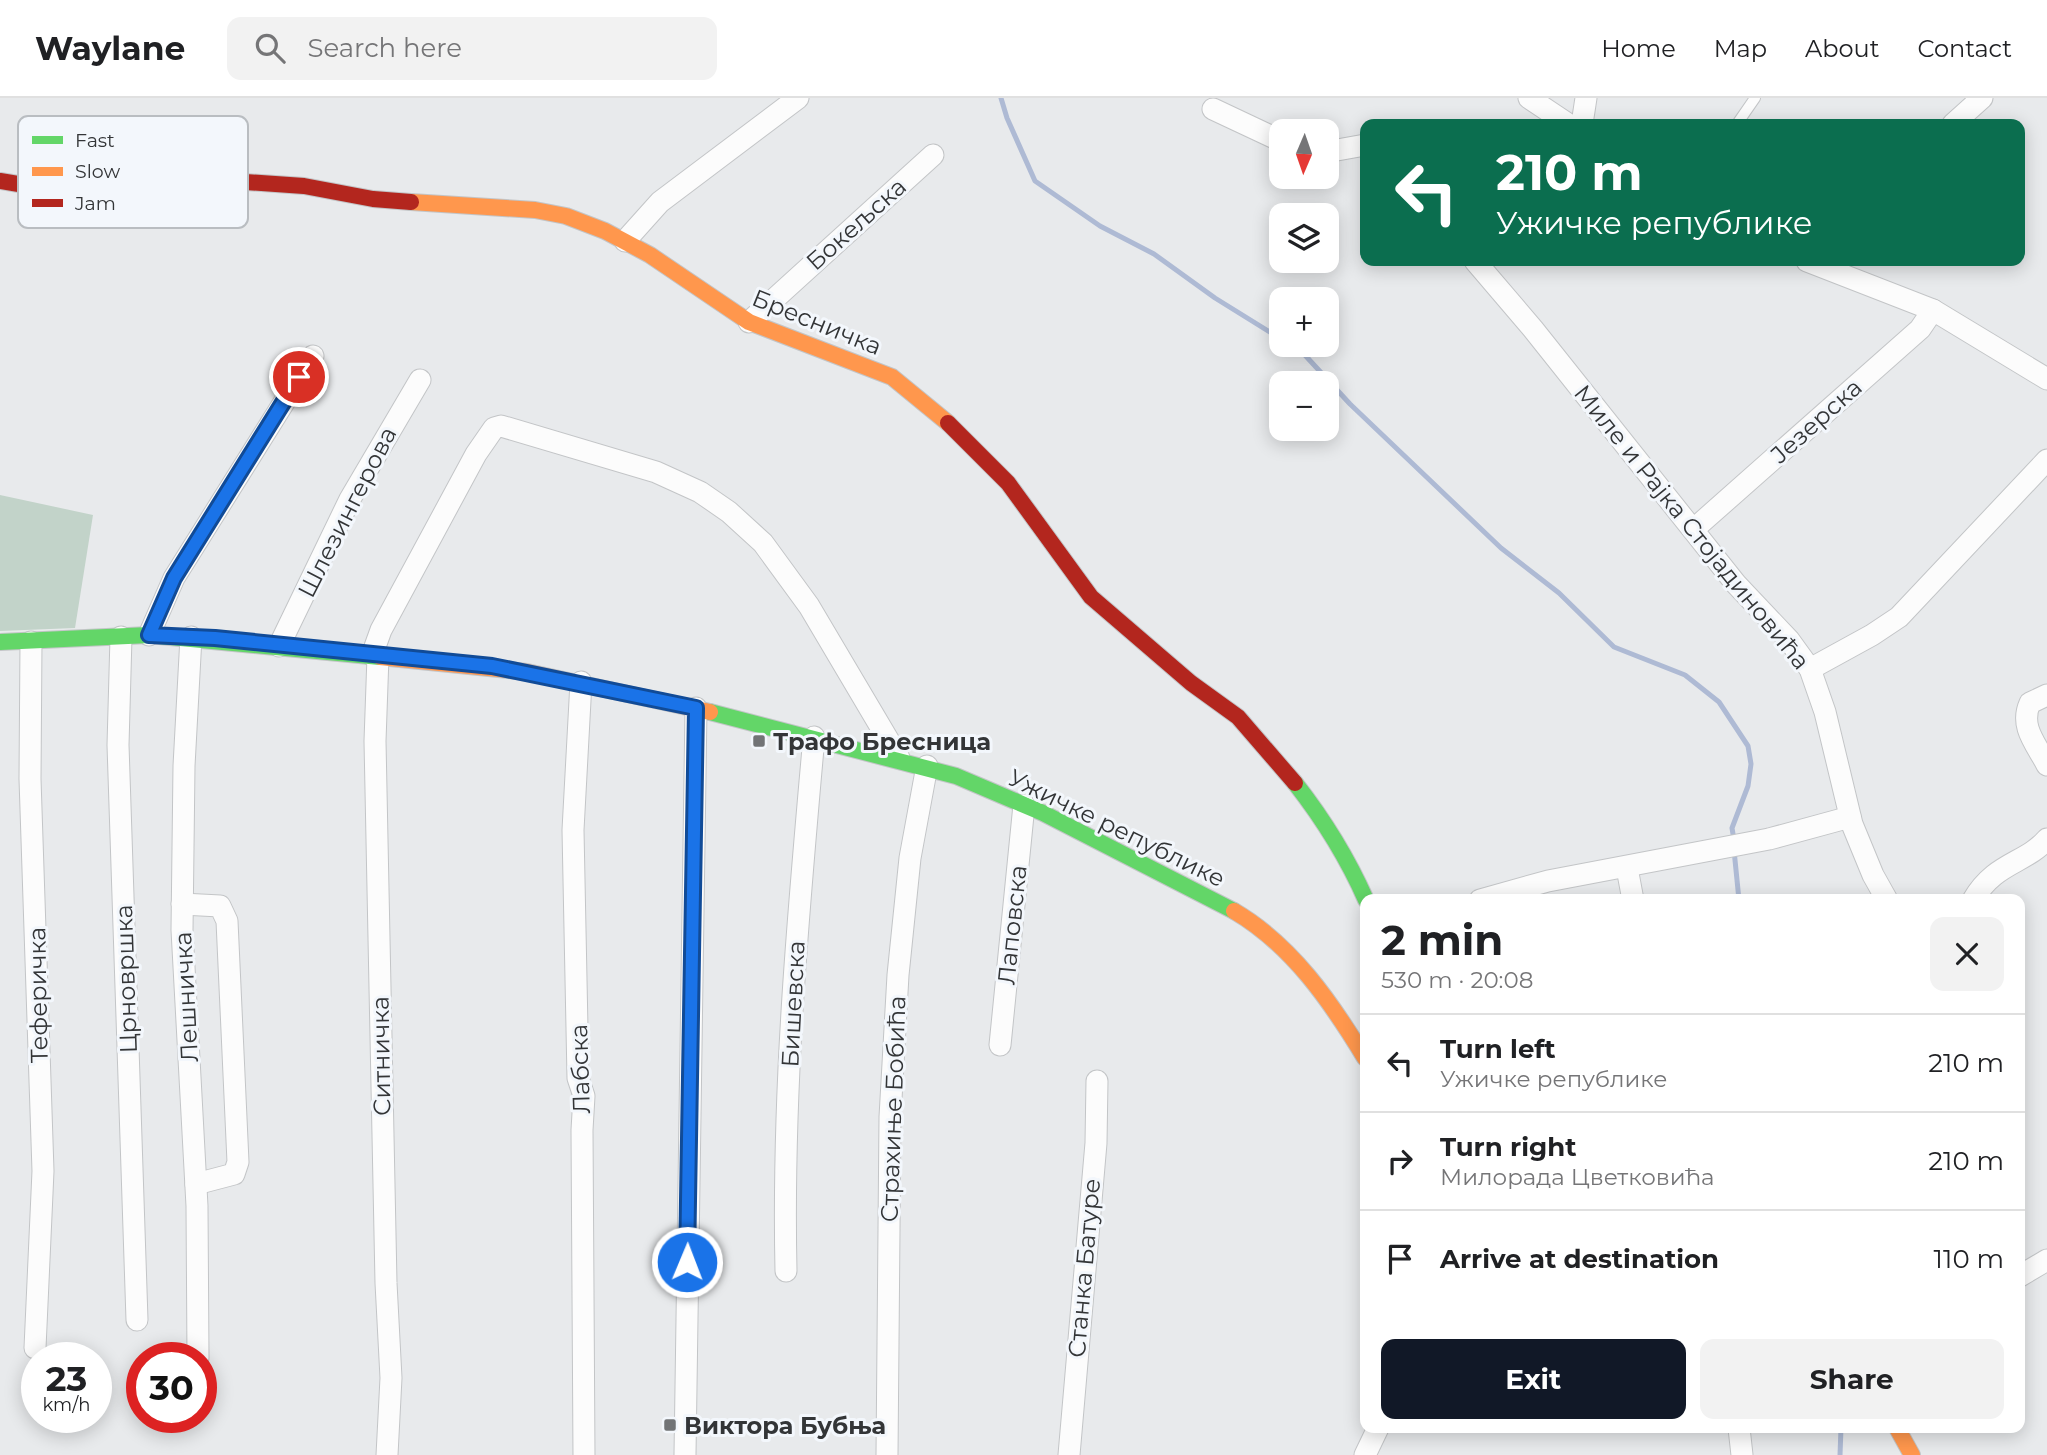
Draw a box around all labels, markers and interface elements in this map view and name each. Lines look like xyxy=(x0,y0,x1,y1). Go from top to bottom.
search box xyxy=(227,17,717,80)
text: Waylane xyxy=(35,28,185,68)
icon: search xyxy=(251,29,289,67)
text: Search here xyxy=(307,32,462,64)
text: Home xyxy=(1601,34,1676,63)
text: Map xyxy=(1714,34,1767,63)
text: About xyxy=(1805,34,1879,63)
text: Contact xyxy=(1917,34,2012,63)
legend xyxy=(18,116,248,228)
north arrow xyxy=(1269,119,1339,189)
map controls xyxy=(1269,119,1339,441)
text: Fast xyxy=(75,129,115,152)
text: 210 m xyxy=(1496,143,1643,202)
icon: left xyxy=(1381,147,1472,238)
text: Slow xyxy=(75,160,120,183)
street label: Бокељска xyxy=(800,172,912,276)
text: Jam xyxy=(74,192,116,215)
button: layers xyxy=(1269,203,1339,273)
text: Ужичке републике xyxy=(1496,203,1812,242)
street label: Бресничка xyxy=(748,283,886,361)
button: + xyxy=(1269,287,1339,357)
pin xyxy=(269,347,329,407)
icon: arrive xyxy=(280,358,318,396)
button: − xyxy=(1269,371,1339,441)
street label: Језерска xyxy=(1764,372,1868,470)
street label: Миле и Рајка Стојадиновића xyxy=(1568,379,1816,675)
street label: Шлезингерова xyxy=(291,422,403,602)
place label: Трафо Бресница xyxy=(773,727,991,756)
marker: Трафо Бресница xyxy=(751,733,767,749)
street label: Ужичке републике xyxy=(1004,763,1230,893)
street label: Лаповска xyxy=(991,864,1033,986)
street label: Црновршка xyxy=(109,904,143,1054)
text: 2 min xyxy=(1381,914,1503,966)
button: close xyxy=(1930,917,2004,991)
street label: Теферичка xyxy=(22,927,54,1063)
street label: Лешничка xyxy=(168,931,204,1063)
street label: Бишевска xyxy=(775,940,811,1068)
text: 530 m · 20:08 xyxy=(1381,966,1533,994)
street label: Страхиње Бобића xyxy=(875,995,911,1223)
street label: Ситничка xyxy=(365,996,397,1116)
street label: Лабска xyxy=(564,1024,596,1114)
text: Turn left xyxy=(1440,1033,1556,1065)
icon: left xyxy=(1381,1044,1419,1082)
text: 210 m xyxy=(1928,1047,2004,1079)
text: Ужичке републике xyxy=(1440,1065,1667,1093)
text: Turn right xyxy=(1440,1131,1576,1163)
icon: right xyxy=(1381,1142,1419,1180)
text: 210 m xyxy=(1928,1145,2004,1177)
text: Милорада Цветковића xyxy=(1440,1163,1714,1191)
street label: Станка Батуре xyxy=(1062,1177,1106,1359)
position arrow xyxy=(650,1225,724,1299)
icon: arrive xyxy=(1381,1240,1419,1278)
text: Arrive at destination xyxy=(1440,1243,1719,1275)
text: 110 m xyxy=(1934,1243,2004,1275)
button: Exit xyxy=(1381,1339,1686,1419)
button: Share xyxy=(1700,1339,2004,1419)
speed limit sign: 30 xyxy=(126,1342,217,1433)
text: 23 xyxy=(46,1357,87,1400)
text: km/h xyxy=(42,1394,91,1416)
place label: Виктора Бубња xyxy=(684,1411,886,1440)
marker: Виктора Бубња xyxy=(662,1417,678,1433)

